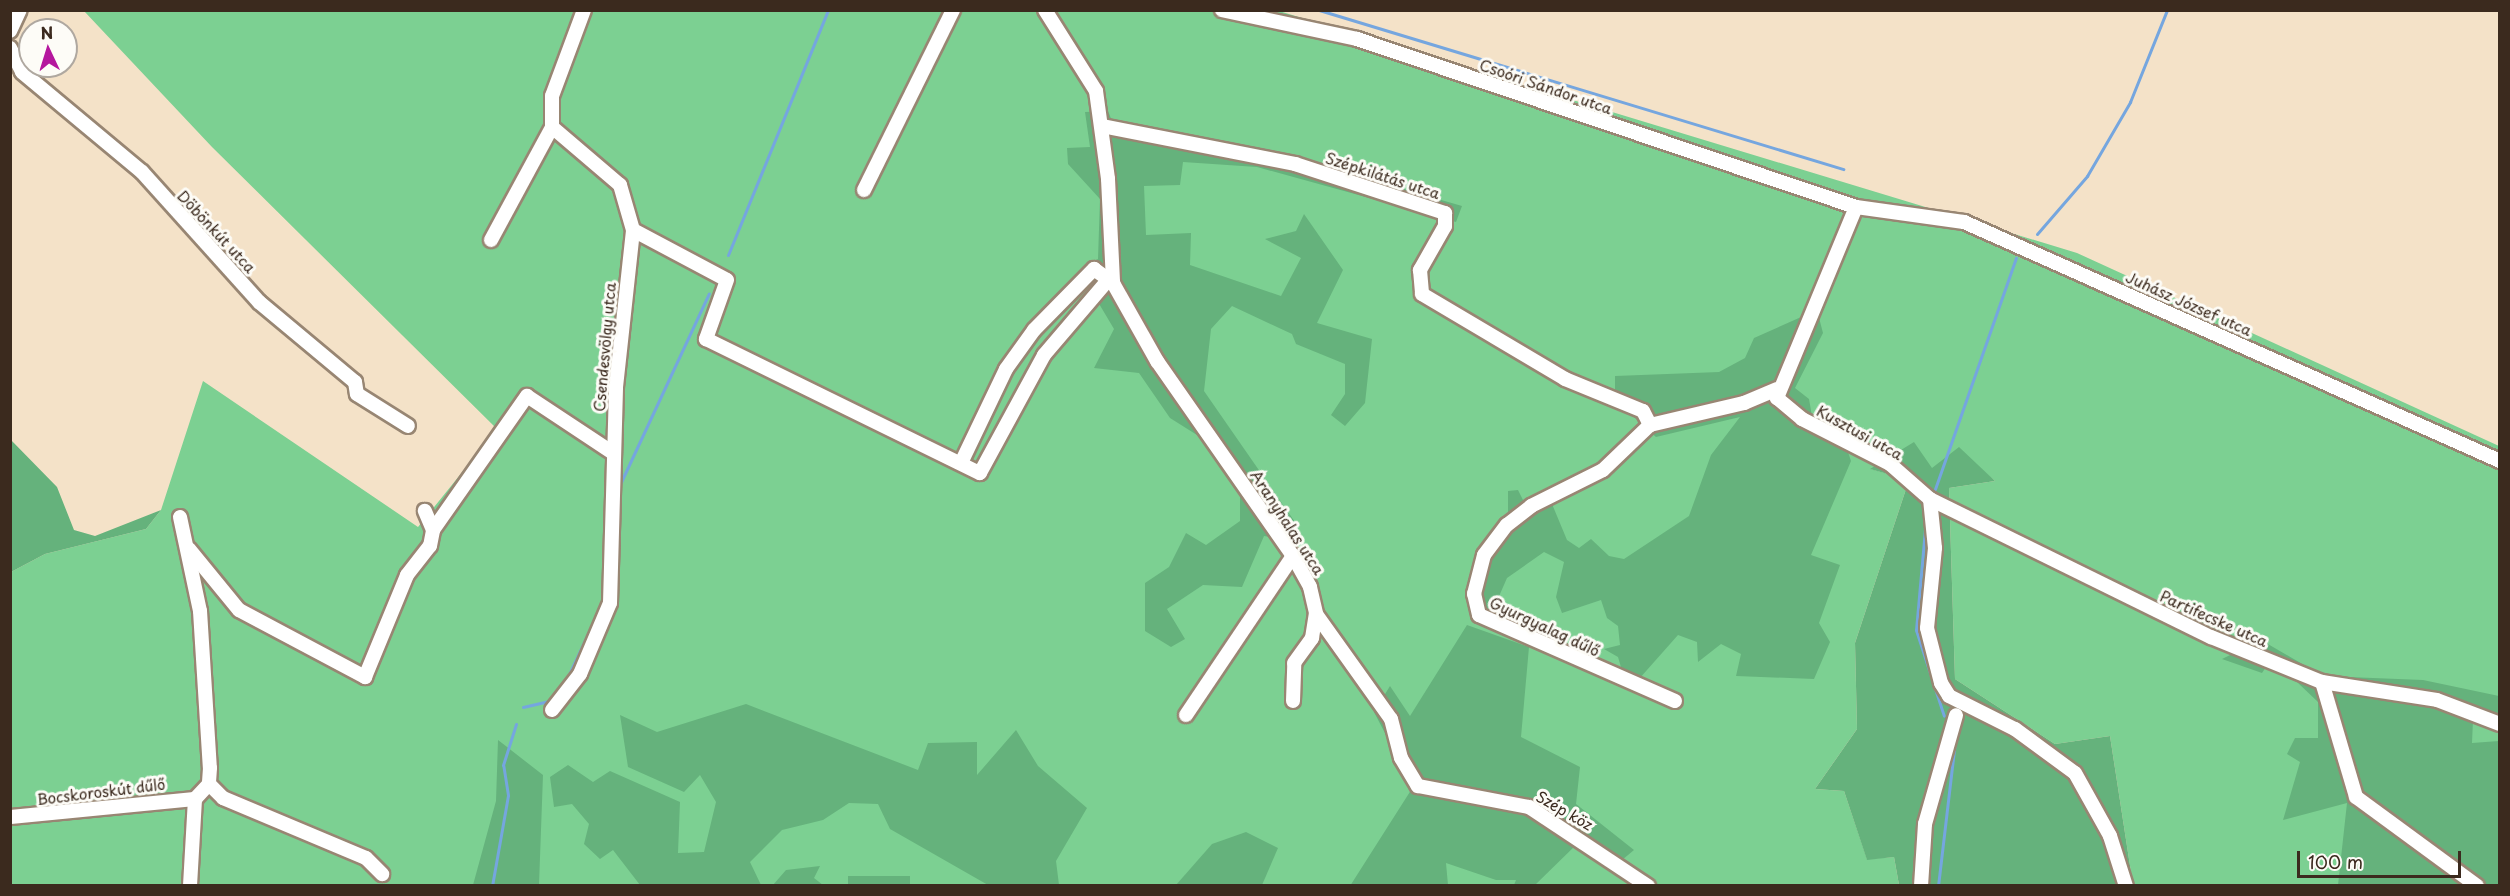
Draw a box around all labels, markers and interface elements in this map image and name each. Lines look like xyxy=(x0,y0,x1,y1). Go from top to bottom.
north arrow xyxy=(18,18,78,78)
text: N xyxy=(40,20,54,44)
street label: Csoóri Sándor utca xyxy=(1477,55,1615,117)
street label: Szépkilátás utca xyxy=(1323,148,1443,202)
street label: Döbönkút utca xyxy=(174,186,260,276)
street label: Juhász József utca xyxy=(2123,267,2255,339)
street label: Csendesvölgy utca xyxy=(589,281,619,413)
street label: Kusztusi utca xyxy=(1814,401,1906,463)
street label: Aranyhalas utca xyxy=(1247,466,1329,578)
street label: Partifecske utca xyxy=(2157,586,2271,650)
street label: Gyurgyalag dűlő xyxy=(1487,593,1603,659)
street label: Bocskoroskút dűlő xyxy=(35,774,167,808)
street label: Szép köz xyxy=(1533,787,1597,833)
scale bar xyxy=(2300,839,2464,877)
text: 100 m xyxy=(2308,848,2363,875)

